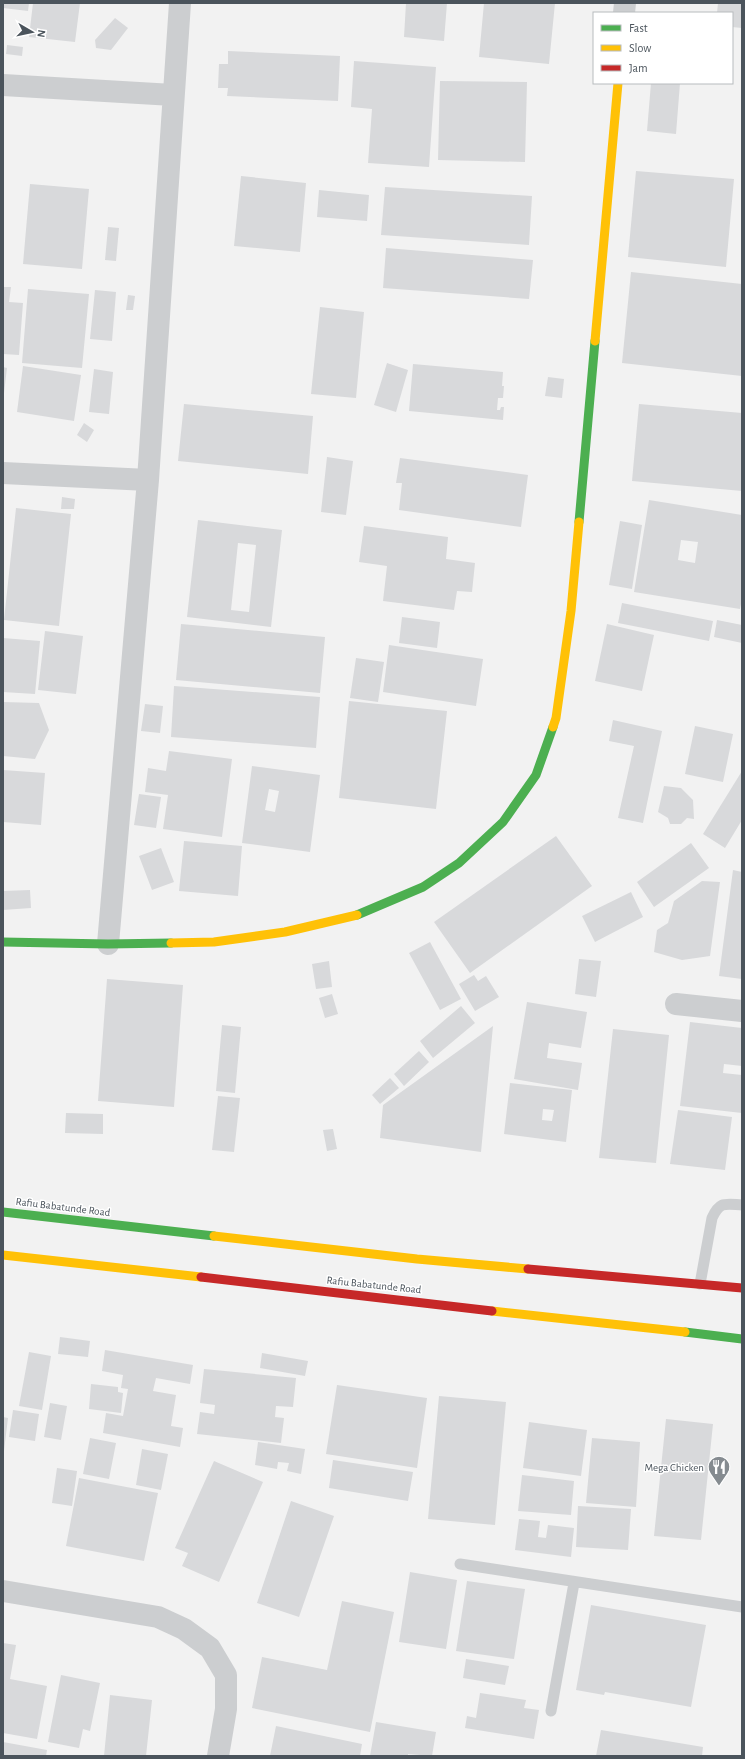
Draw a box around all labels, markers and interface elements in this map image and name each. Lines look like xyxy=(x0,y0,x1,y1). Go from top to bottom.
north arrow xyxy=(12,12,52,52)
legend xyxy=(593,12,733,84)
text: Fast xyxy=(629,22,648,34)
text: N xyxy=(35,29,47,38)
text: Slow xyxy=(629,42,651,54)
text: Jam xyxy=(629,62,648,74)
street label: Rafiu Babatunde Road xyxy=(15,1196,111,1218)
street label: Rafiu Babatunde Road xyxy=(326,1275,422,1295)
restaurant icon: Mega Chicken xyxy=(706,1454,732,1487)
place label: Mega Chicken xyxy=(645,1462,704,1473)

